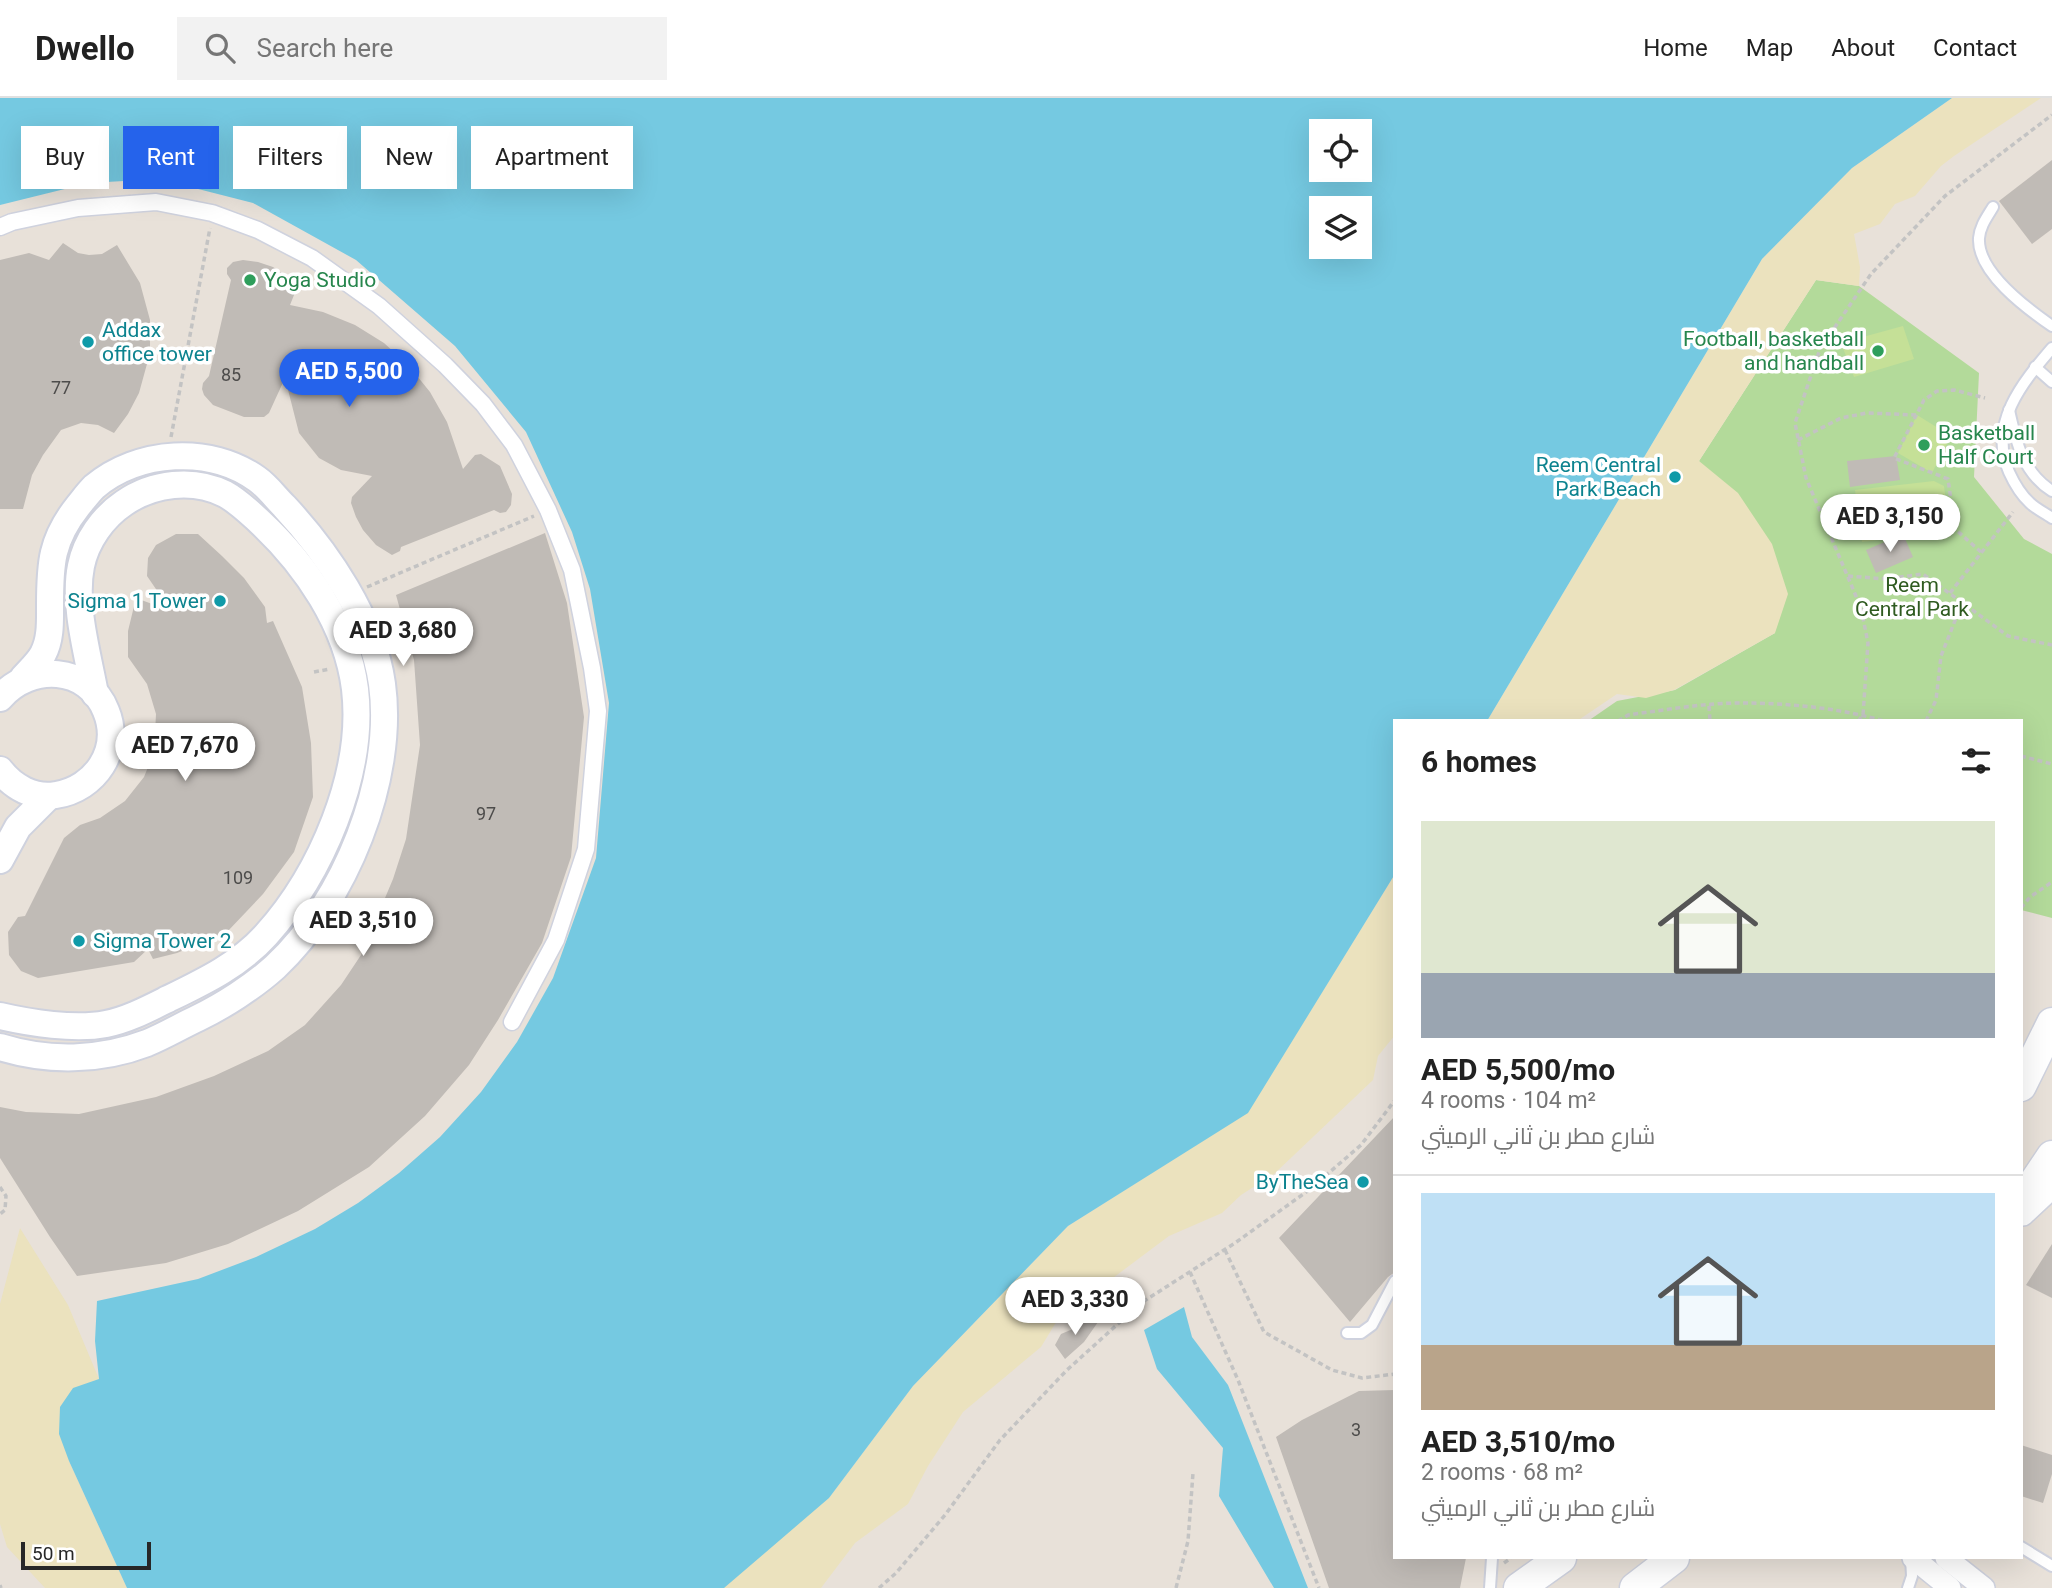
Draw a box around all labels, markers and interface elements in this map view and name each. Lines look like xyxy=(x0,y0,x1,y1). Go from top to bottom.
search box xyxy=(177,17,667,80)
text: Dwello xyxy=(35,29,135,68)
icon: search xyxy=(201,29,239,67)
text: Search here xyxy=(257,33,393,63)
text: Home xyxy=(1643,34,1708,62)
text: Map xyxy=(1746,34,1793,62)
text: About xyxy=(1831,34,1895,62)
text: Contact xyxy=(1933,34,2017,62)
map controls xyxy=(1309,119,1372,259)
button: locate xyxy=(1309,119,1372,182)
chip: Buy xyxy=(21,126,109,189)
chip: Rent xyxy=(123,126,219,189)
chip: Filters xyxy=(233,126,347,189)
chip: New xyxy=(361,126,457,189)
chip: Apartment xyxy=(471,126,633,189)
button: layers xyxy=(1309,196,1372,259)
place label: Yoga Studio xyxy=(264,268,376,292)
marker: Yoga Studio xyxy=(242,272,258,288)
place label: Addax office tower xyxy=(102,318,212,366)
place label: Football, basketball and handball xyxy=(1683,327,1864,375)
marker: Addax office tower xyxy=(80,334,96,350)
marker: Football, basketball and handball xyxy=(1870,343,1886,359)
pin: AED 5,500 xyxy=(269,350,429,409)
text: AED 5,500 xyxy=(295,358,403,385)
house number: 85 xyxy=(221,364,241,385)
house number: 77 xyxy=(51,377,71,398)
place label: Basketball Half Court xyxy=(1938,421,2035,469)
marker: Basketball Half Court xyxy=(1916,437,1932,453)
place label: Reem Central Park Beach xyxy=(1536,453,1661,501)
marker: Reem Central Park Beach xyxy=(1667,469,1683,485)
pin: AED 3,150 xyxy=(1810,494,1970,554)
text: AED 3,150 xyxy=(1836,503,1944,530)
park label: Reem Central Park xyxy=(1855,573,1969,621)
place label: Sigma 1 Tower xyxy=(67,589,206,613)
marker: Sigma 1 Tower xyxy=(212,593,228,609)
pin: AED 3,680 xyxy=(323,608,483,668)
text: AED 3,680 xyxy=(349,617,457,644)
pin: AED 7,670 xyxy=(105,724,265,783)
text: AED 7,670 xyxy=(131,732,239,759)
icon: filters xyxy=(1957,742,1995,780)
text: 6 homes xyxy=(1421,744,1537,779)
house number: 97 xyxy=(476,803,496,824)
icon: home xyxy=(1645,866,1771,992)
house number: 109 xyxy=(223,867,253,888)
pin: AED 3,510 xyxy=(283,898,443,958)
text: AED 3,510 xyxy=(309,907,417,934)
place label: Sigma Tower 2 xyxy=(93,929,232,953)
marker: Sigma Tower 2 xyxy=(71,933,87,949)
text: AED 5,500/mo xyxy=(1421,1052,1615,1087)
text: 4 rooms · 104 m² xyxy=(1421,1087,1596,1114)
text: شارع مطر بن ثاني الرميثي xyxy=(1421,1123,1655,1150)
place label: ByTheSea xyxy=(1256,1170,1349,1194)
marker: ByTheSea xyxy=(1355,1174,1371,1190)
icon: home xyxy=(1645,1238,1771,1364)
pin: AED 3,330 xyxy=(995,1278,1155,1337)
text: AED 3,330 xyxy=(1021,1286,1129,1313)
house number: 3 xyxy=(1351,1419,1361,1440)
text: AED 3,510/mo xyxy=(1421,1424,1615,1459)
text: 2 rooms · 68 m² xyxy=(1421,1459,1583,1486)
text: شارع مطر بن ثاني الرميثي xyxy=(1421,1495,1655,1522)
scale bar xyxy=(21,1539,150,1571)
text: 50 m xyxy=(32,1542,75,1565)

